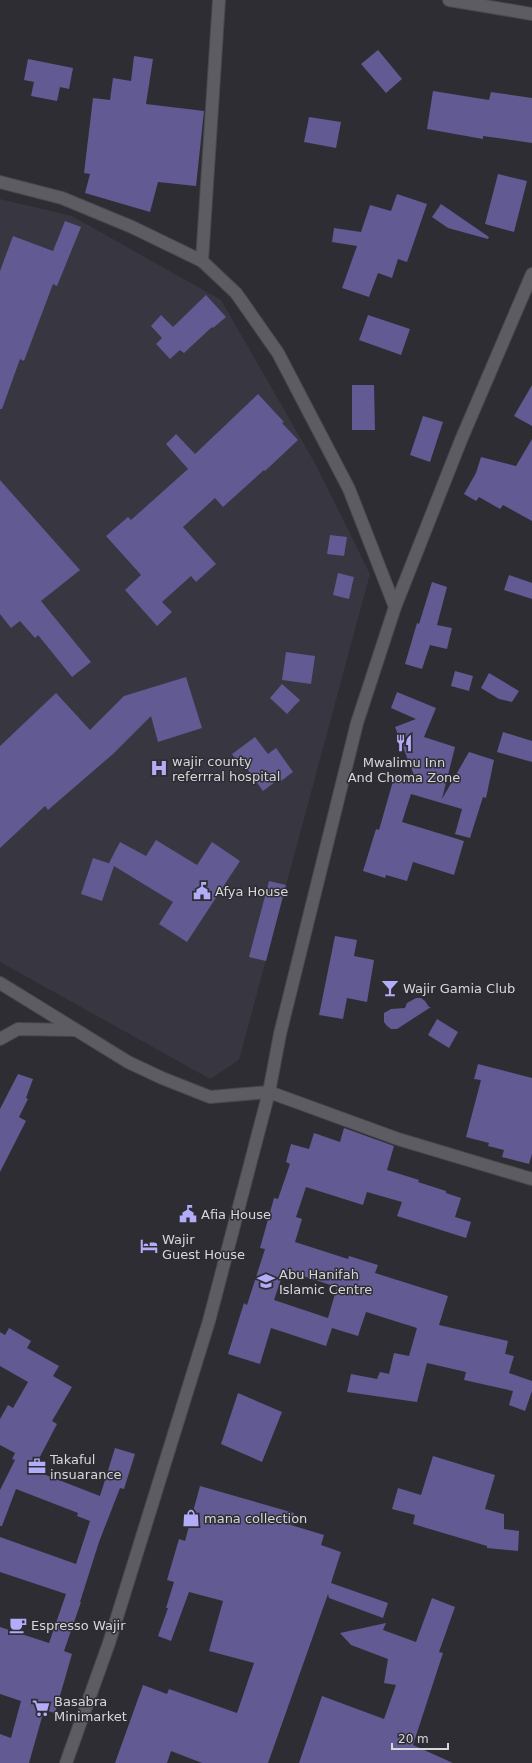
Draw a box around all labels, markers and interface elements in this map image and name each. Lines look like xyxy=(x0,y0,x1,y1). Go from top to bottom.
restaurant icon: Mwalimu Inn And Choma Zone xyxy=(394,733,414,753)
place label: wajir county referrral hospital xyxy=(172,754,280,784)
place label: Mwalimu Inn And Choma Zone xyxy=(348,755,460,785)
hospital icon: wajir county referrral hospital xyxy=(149,758,169,778)
public building icon: Afya House xyxy=(192,881,212,901)
place label: Afya House xyxy=(215,884,288,899)
bar icon: Wajir Gamia Club xyxy=(380,978,400,998)
place label: Wajir Gamia Club xyxy=(403,981,515,996)
public building icon: Afia House xyxy=(178,1204,198,1224)
place label: Afia House xyxy=(201,1207,271,1222)
place label: Wajir Guest House xyxy=(162,1232,245,1262)
hotel icon: Wajir Guest House xyxy=(139,1236,159,1256)
place label: Abu Hanifah Islamic Centre xyxy=(279,1267,372,1297)
school or university icon: Abu Hanifah Islamic Centre xyxy=(256,1271,276,1291)
place label: Takaful insuarance xyxy=(49,1452,122,1482)
office icon: Takaful insuarance xyxy=(27,1456,47,1476)
shop icon: mana collection xyxy=(181,1508,201,1528)
place label: mana collection xyxy=(204,1511,307,1526)
cafe icon: Espresso Wajir xyxy=(8,1615,28,1635)
place label: Espresso Wajir xyxy=(31,1618,126,1633)
place label: Basabra Minimarket xyxy=(54,1694,127,1724)
supermarket icon: Basabra Minimarket xyxy=(31,1698,51,1718)
scale bar xyxy=(392,1725,448,1751)
text: 20 m xyxy=(398,1732,429,1746)

